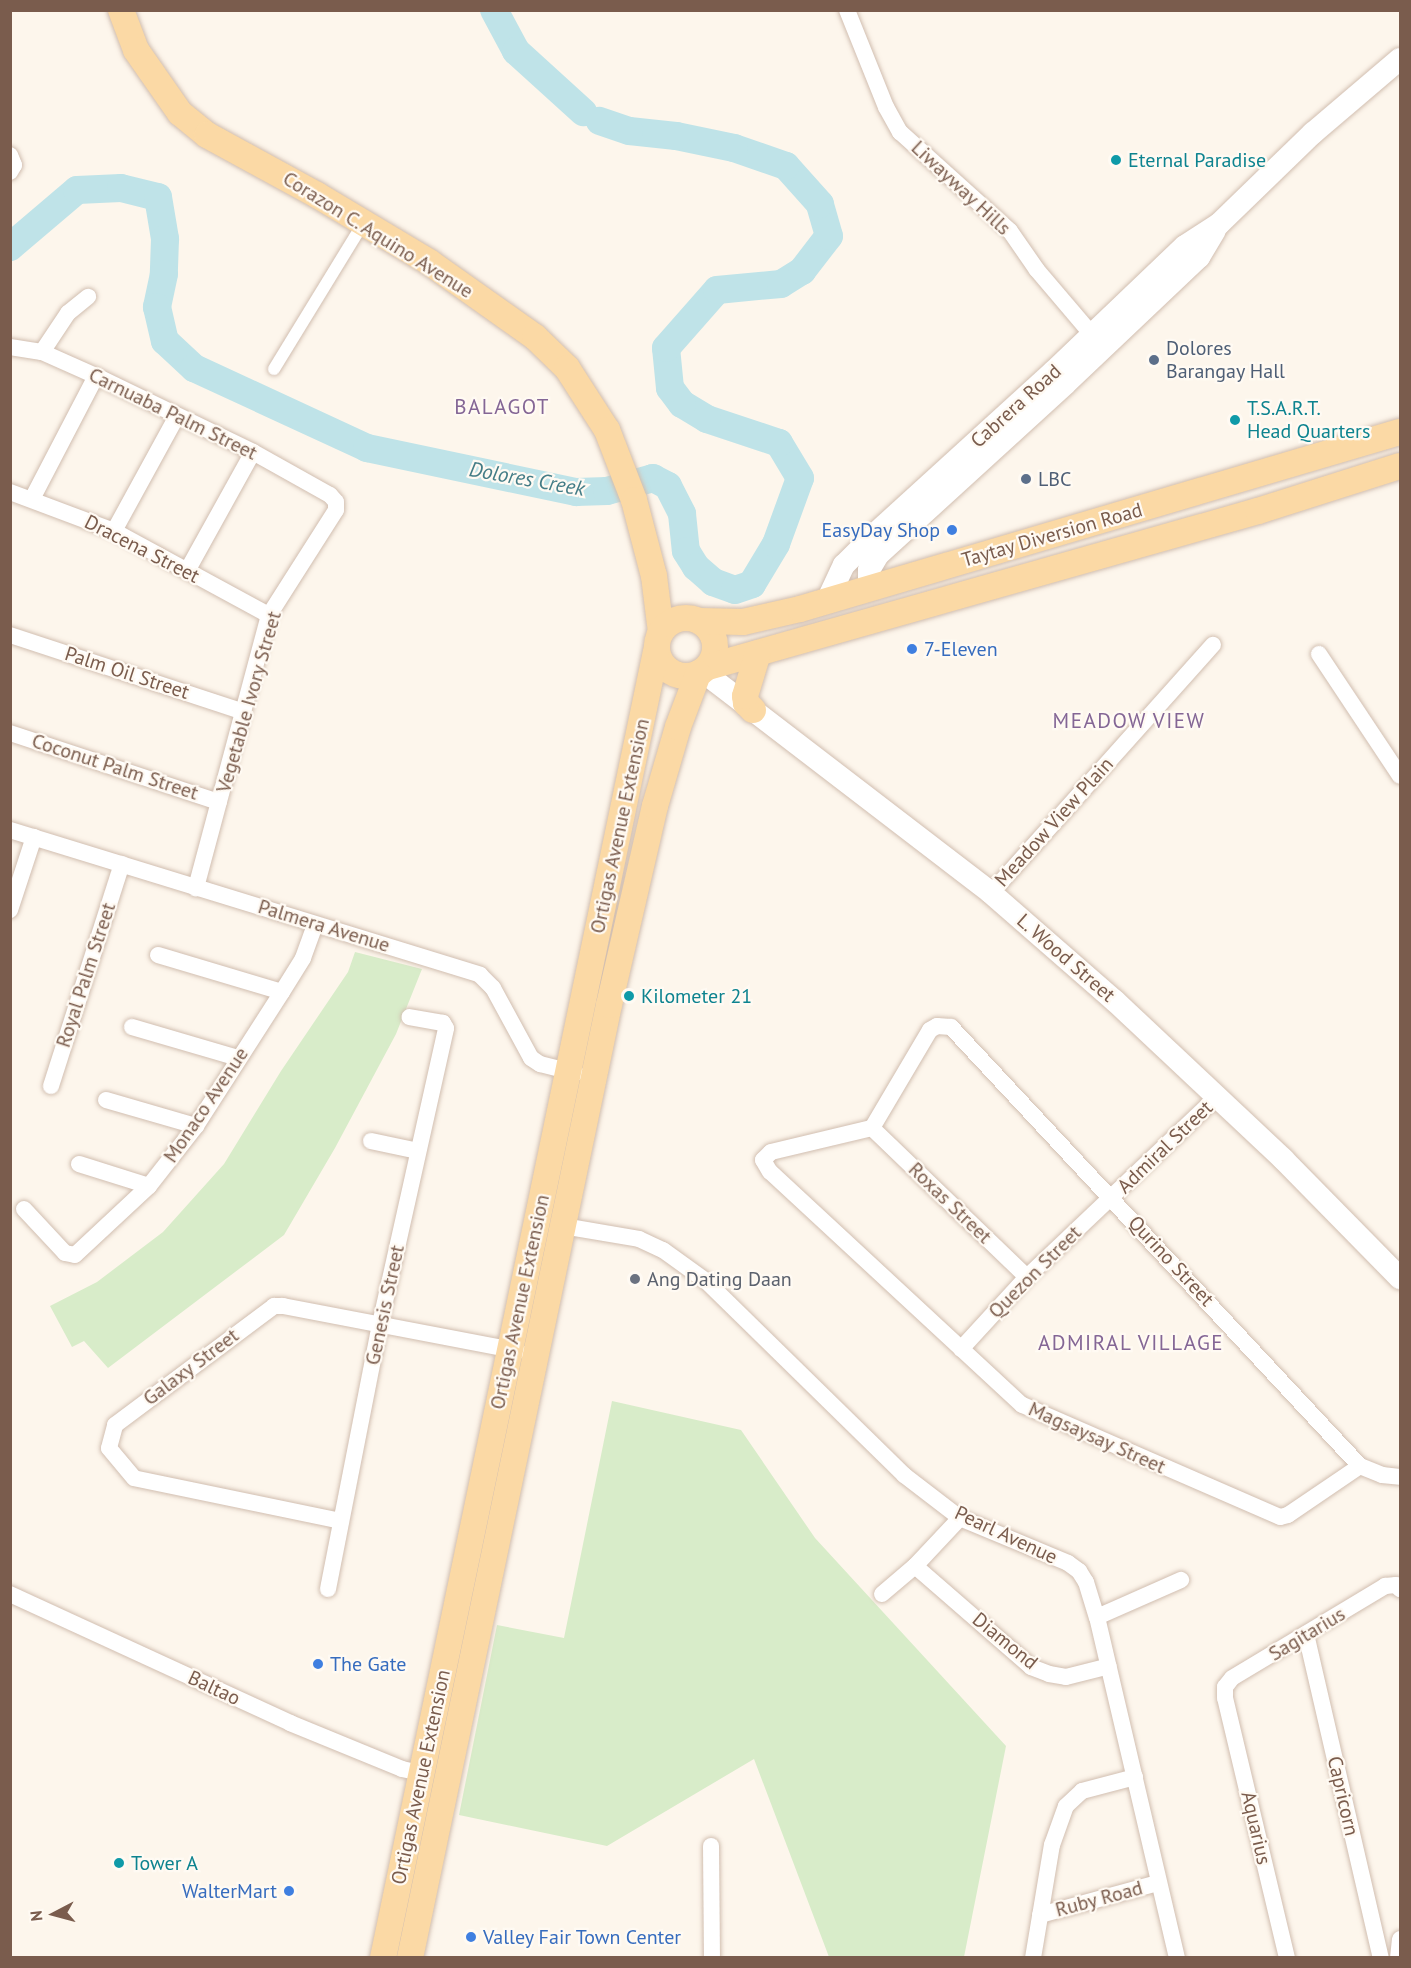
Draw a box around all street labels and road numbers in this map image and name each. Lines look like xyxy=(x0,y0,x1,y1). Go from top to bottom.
street label: Liwayway Hills xyxy=(906,136,1016,240)
street label: Corazon C. Aquino Avenue xyxy=(277,166,479,304)
street label: Cabrera Road xyxy=(966,359,1066,453)
street label: Carnuaba Palm Street xyxy=(85,363,261,465)
street label: Taytay Diversion Road xyxy=(959,498,1145,572)
street label: Dracena Street xyxy=(81,510,203,588)
street label: Vegetable Ivory Street xyxy=(212,608,286,796)
street label: Palm Oil Street xyxy=(62,642,192,704)
street label: Ortigas Avenue Extension xyxy=(585,716,655,936)
street label: Coconut Palm Street xyxy=(29,729,201,805)
street label: Meadow View Plain xyxy=(989,752,1119,892)
street label: Palmera Avenue xyxy=(255,894,393,958)
street label: Royal Palm Street xyxy=(51,900,121,1050)
street label: L. Wood Street xyxy=(1011,908,1121,1008)
street label: Monaco Avenue xyxy=(158,1043,254,1167)
street label: Admiral Street xyxy=(1112,1096,1218,1198)
street label: Roxas Street xyxy=(903,1157,997,1249)
street label: Ortigas Avenue Extension xyxy=(485,1192,555,1412)
street label: Qurino Street xyxy=(1123,1211,1219,1311)
street label: Quezon Street xyxy=(984,1221,1086,1323)
street label: Genesis Street xyxy=(361,1243,409,1367)
street label: Galaxy Street xyxy=(138,1323,244,1411)
street label: Magsaysay Street xyxy=(1024,1397,1170,1479)
street label: Pearl Avenue xyxy=(951,1501,1061,1569)
street label: Sagitarius xyxy=(1265,1602,1349,1666)
street label: Diamond xyxy=(968,1607,1042,1675)
street label: Baltao xyxy=(184,1666,244,1710)
street label: Ortigas Avenue Extension xyxy=(386,1667,456,1887)
street label: Capricorn xyxy=(1322,1754,1364,1838)
street label: Aquarius xyxy=(1236,1789,1276,1867)
street label: Ruby Road xyxy=(1052,1876,1146,1922)

